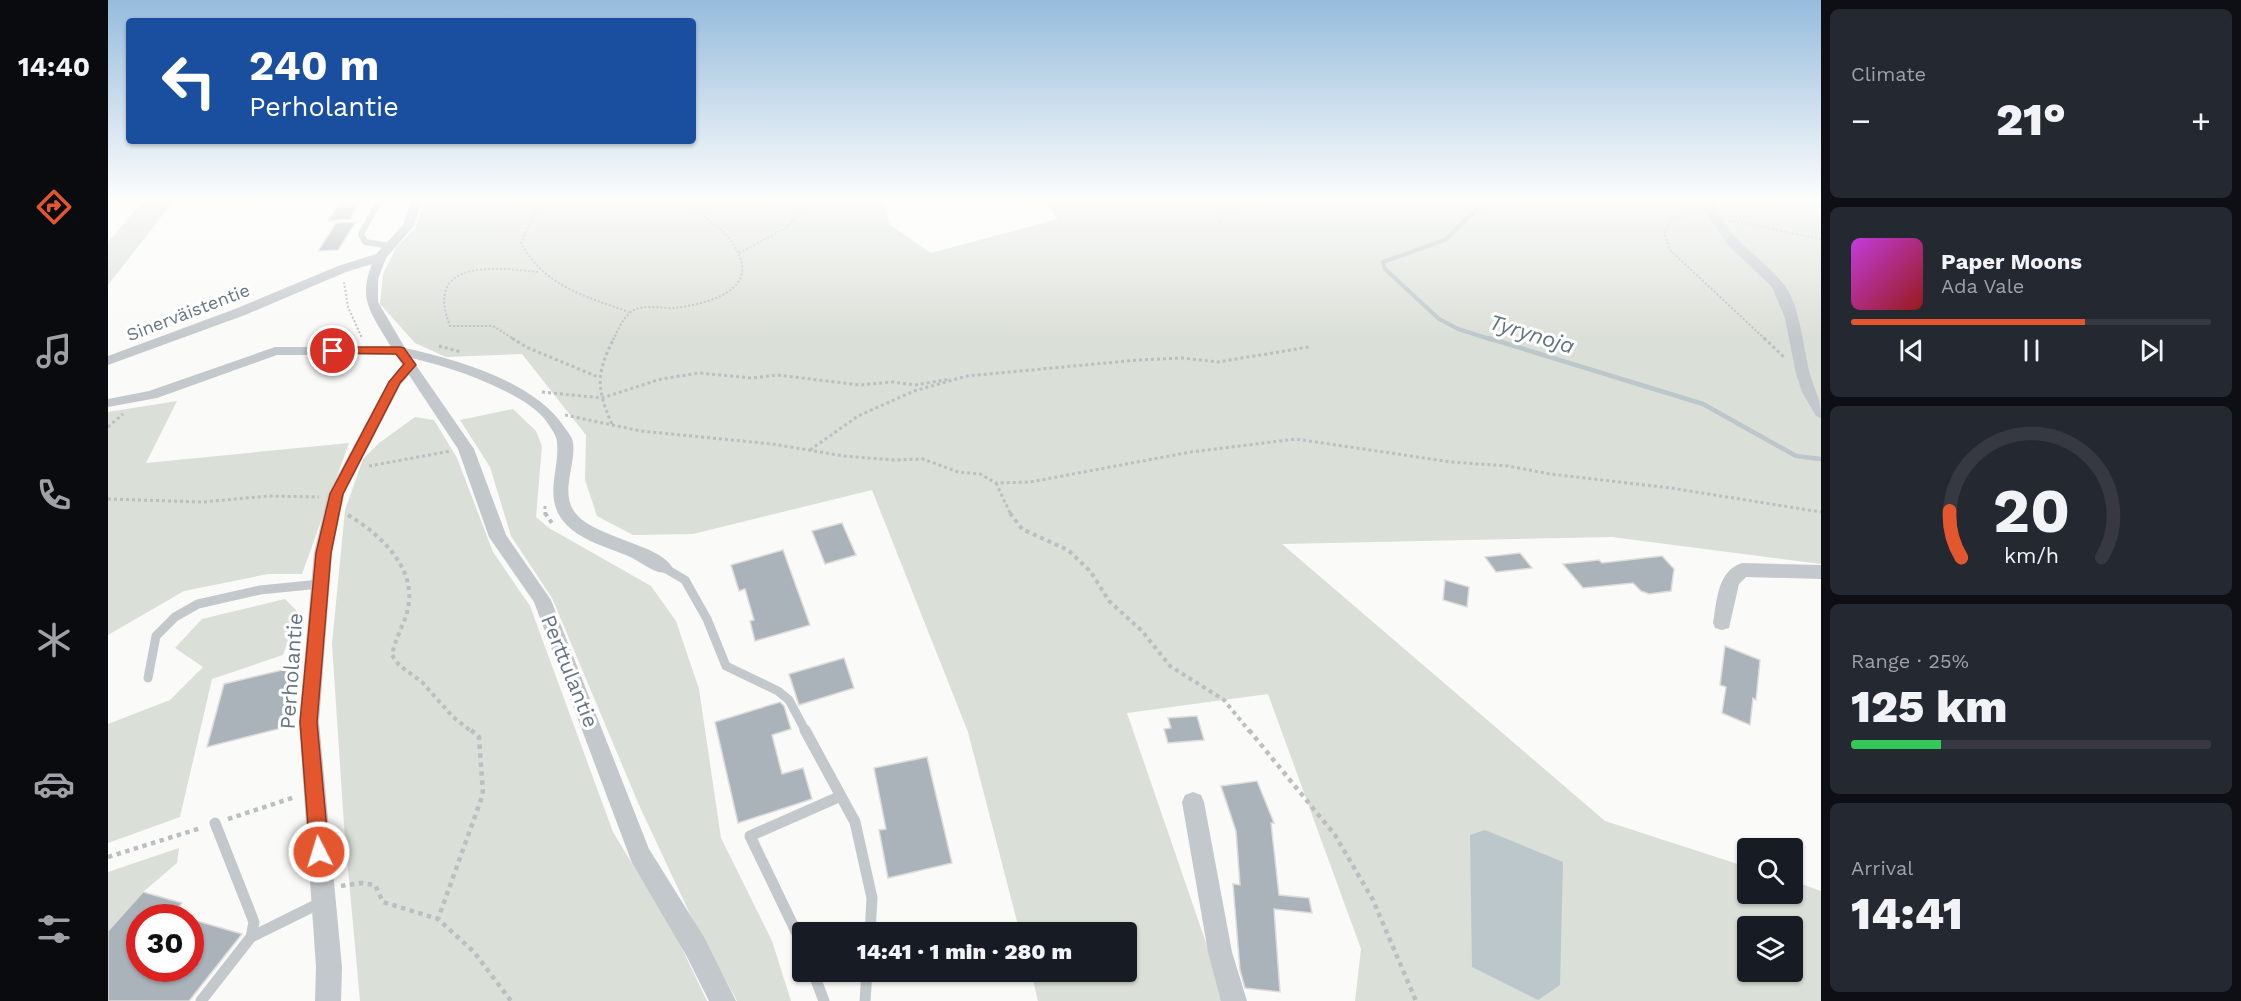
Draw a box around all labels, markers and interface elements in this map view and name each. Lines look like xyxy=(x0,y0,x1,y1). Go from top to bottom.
text: 240 m xyxy=(249,41,379,90)
icon: left xyxy=(150,42,228,120)
text: 14:40 xyxy=(18,51,90,83)
text: Climate xyxy=(1851,62,1926,86)
text: Perholantie xyxy=(249,91,399,123)
text: 21° xyxy=(1996,93,2066,146)
text: − xyxy=(1851,101,1871,140)
text: + xyxy=(2191,101,2211,140)
icon: directions xyxy=(33,186,75,228)
text: Paper Moons xyxy=(1941,249,2082,274)
text: Ada Vale xyxy=(1941,274,2024,298)
street label: Sinerväistentie xyxy=(123,279,253,345)
water label: Tyrynoja xyxy=(1486,309,1578,359)
pin xyxy=(307,325,358,376)
icon: music xyxy=(33,330,75,372)
icon: arrive xyxy=(316,334,349,367)
icon: previous xyxy=(1895,334,1928,367)
icon: pause xyxy=(2015,334,2048,367)
icon: next xyxy=(2135,334,2168,367)
icon: phone xyxy=(33,474,75,516)
text: 20 xyxy=(1992,474,2070,547)
text: km/h xyxy=(2003,543,2059,568)
street label: Perttulantie xyxy=(536,611,604,731)
street label: Perholantie xyxy=(274,612,308,730)
icon: climate xyxy=(33,619,75,661)
text: Range · 25% xyxy=(1851,649,1969,673)
text: 125 km xyxy=(1851,680,2007,733)
icon: car xyxy=(33,763,75,805)
position arrow xyxy=(287,820,351,884)
map controls xyxy=(1737,838,1803,982)
button: search xyxy=(1737,838,1803,904)
text: Arrival xyxy=(1851,856,1913,880)
text: 14:41 xyxy=(1851,887,1963,940)
speed limit sign: 30 xyxy=(126,904,204,982)
icon: filters xyxy=(33,908,75,950)
button: layers xyxy=(1737,916,1803,982)
text: 14:41 · 1 min · 280 m xyxy=(857,939,1072,964)

